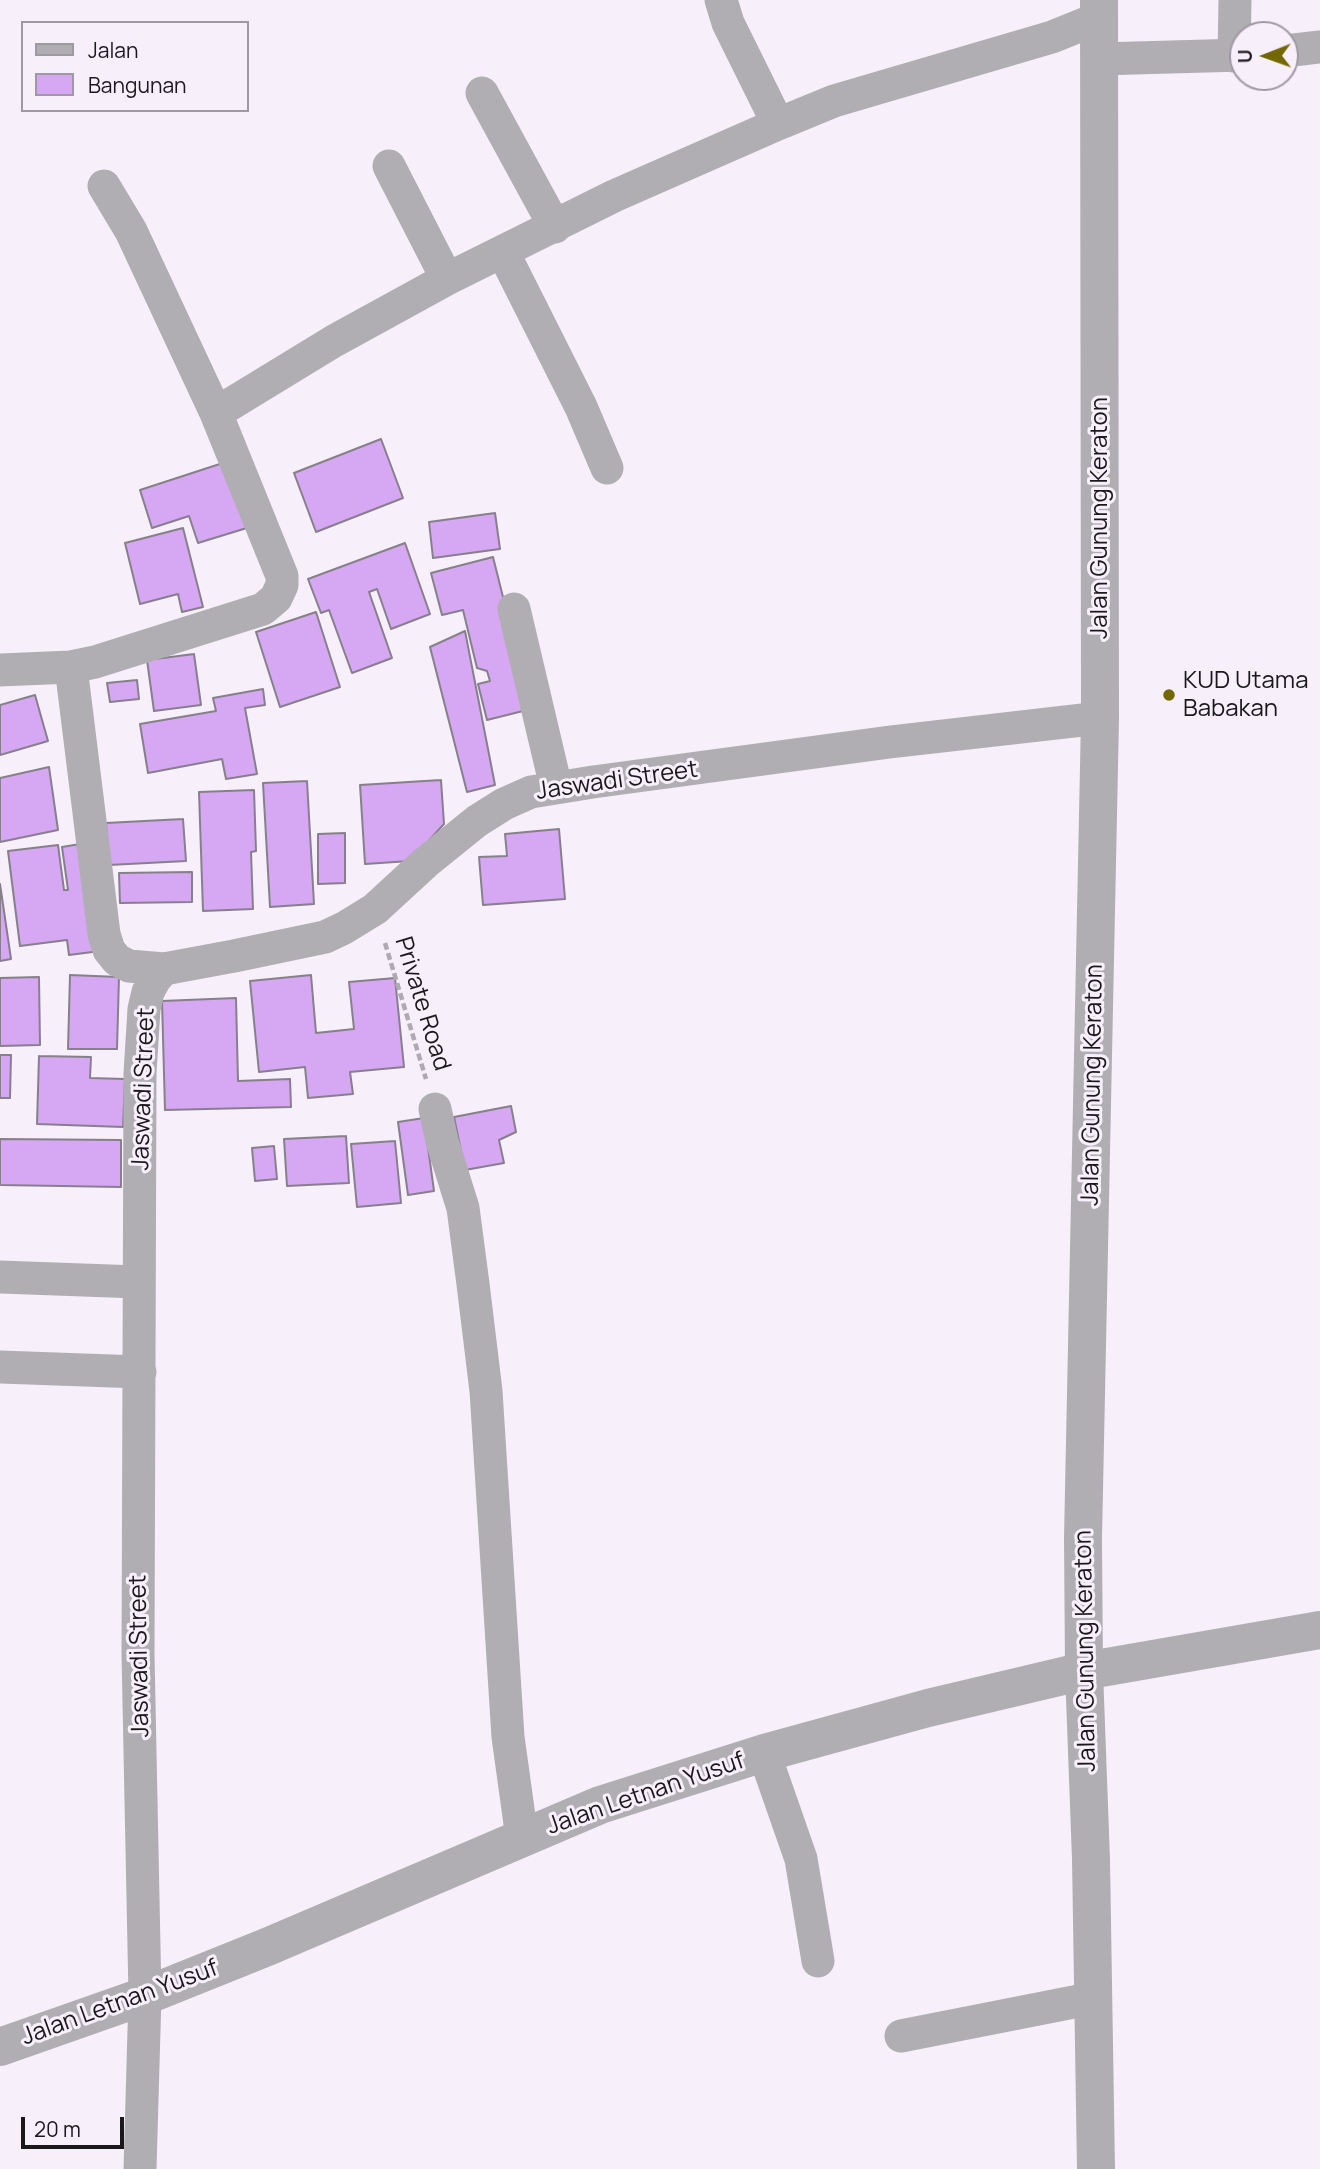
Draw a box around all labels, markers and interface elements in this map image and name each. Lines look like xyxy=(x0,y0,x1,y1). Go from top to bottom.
legend xyxy=(21,21,248,112)
north arrow xyxy=(1229,21,1299,91)
text: Jalan xyxy=(88,36,138,64)
text: U xyxy=(1232,49,1258,63)
text: Bangunan xyxy=(88,71,187,99)
street label: Jalan Gunung Keraton xyxy=(1086,397,1114,639)
place label: KUD Utama Babakan xyxy=(1183,667,1308,723)
marker: KUD Utama Babakan xyxy=(1161,687,1177,703)
street label: Jaswadi Street xyxy=(534,755,700,807)
street label: Private Road xyxy=(388,934,456,1074)
street label: Jalan Gunung Keraton xyxy=(1076,964,1110,1206)
street label: Jaswadi Street xyxy=(127,1007,161,1171)
street label: Jalan Gunung Keraton xyxy=(1069,1530,1103,1772)
street label: Jaswadi Street xyxy=(124,1574,156,1738)
street label: Jalan Letnan Yusuf xyxy=(543,1747,749,1841)
street label: Jalan Letnan Yusuf xyxy=(18,1954,222,2052)
scale bar xyxy=(24,2102,128,2146)
text: 20 m xyxy=(34,2115,81,2143)

